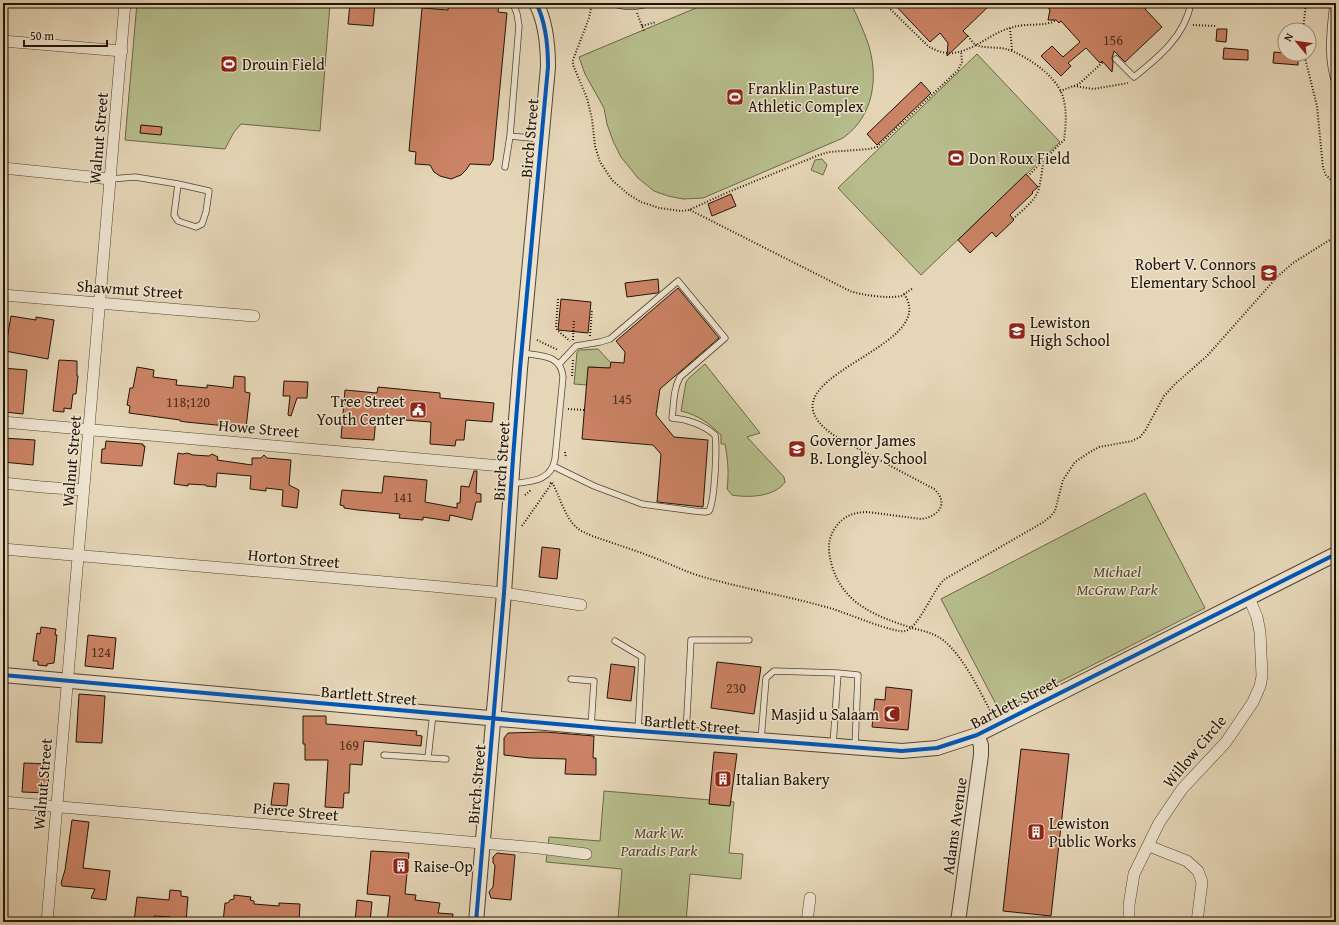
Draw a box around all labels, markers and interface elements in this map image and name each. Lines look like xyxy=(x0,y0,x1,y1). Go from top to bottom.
scale bar xyxy=(24,22,107,48)
north arrow xyxy=(1277,22,1317,62)
text: 50 m xyxy=(30,27,54,44)
text: N xyxy=(1279,29,1297,44)
house number: 156 xyxy=(1103,30,1123,50)
place label: Drouin Field xyxy=(242,52,325,76)
sports icon: Drouin Field xyxy=(219,54,239,74)
place label: Franklin Pasture Athletic Complex xyxy=(748,76,864,118)
sports icon: Franklin Pasture Athletic Complex xyxy=(725,87,745,107)
street label: Walnut Street xyxy=(82,91,114,185)
street label: Birch Street xyxy=(514,97,544,179)
place label: Don Roux Field xyxy=(969,146,1070,170)
sports icon: Don Roux Field xyxy=(946,148,966,168)
place label: Robert V. Connors Elementary School xyxy=(1131,252,1257,294)
school or university icon: Robert V. Connors Elementary School xyxy=(1259,263,1279,283)
street label: Shawmut Street xyxy=(76,273,184,305)
place label: Lewiston High School xyxy=(1030,310,1111,352)
school or university icon: Lewiston High School xyxy=(1007,321,1027,341)
place label: Tree Street Youth Center xyxy=(316,389,405,431)
house number: 145 xyxy=(612,389,632,409)
house number: 118;120 xyxy=(166,392,210,412)
public building icon: Tree Street Youth Center xyxy=(408,400,428,420)
street label: Howe Street xyxy=(218,413,301,444)
street label: Walnut Street xyxy=(55,414,87,508)
street label: Birch Street xyxy=(486,420,516,502)
place label: Governor James B. Longley School xyxy=(810,428,928,470)
school or university icon: Governor James B. Longley School xyxy=(787,439,807,459)
house number: 141 xyxy=(393,487,413,507)
street label: Horton Street xyxy=(247,542,341,574)
park label: Michael McGraw Park xyxy=(1076,559,1159,601)
house number: 124 xyxy=(91,642,111,662)
street label: Bartlett Street xyxy=(966,669,1063,735)
house number: 230 xyxy=(726,678,746,698)
street label: Bartlett Street xyxy=(320,679,418,711)
place label: Masjid u Salaam xyxy=(771,702,879,726)
mosque icon: Masjid u Salaam xyxy=(882,704,902,724)
street label: Bartlett Street xyxy=(643,708,741,740)
street label: Willow Circle xyxy=(1156,709,1232,793)
house number: 169 xyxy=(339,735,359,755)
street label: Walnut Street xyxy=(26,737,58,831)
street label: Birch Street xyxy=(461,743,491,825)
place label: Italian Bakery xyxy=(736,767,830,791)
building icon: Italian Bakery xyxy=(713,769,733,789)
street label: Adams Avenue xyxy=(935,776,973,876)
street label: Pierce Street xyxy=(252,795,340,827)
place label: Lewiston Public Works xyxy=(1049,811,1136,853)
park label: Mark W. Paradis Park xyxy=(619,820,698,862)
building icon: Lewiston Public Works xyxy=(1026,822,1046,842)
place label: Raise-Op xyxy=(414,854,473,878)
building icon: Raise-Op xyxy=(391,856,411,876)

